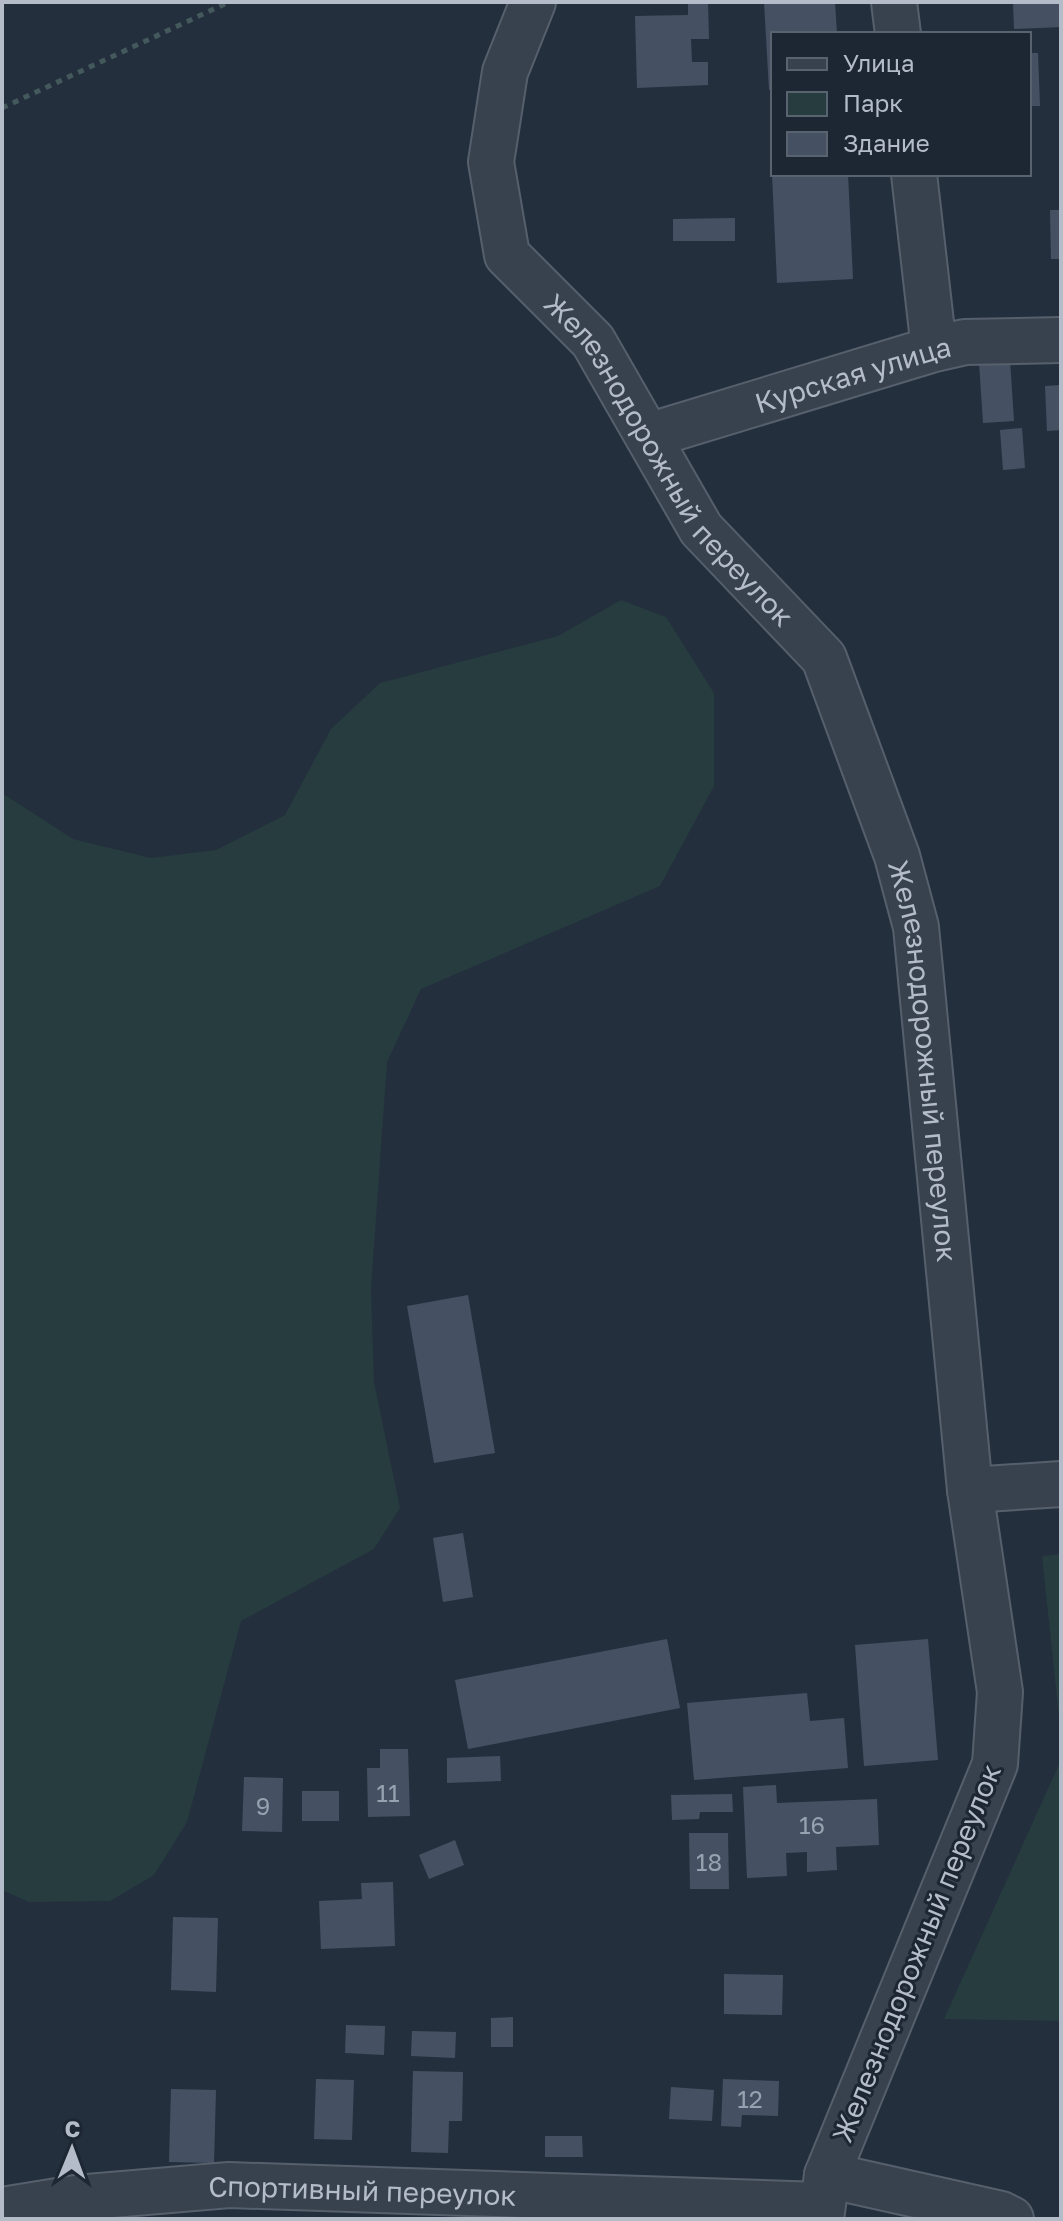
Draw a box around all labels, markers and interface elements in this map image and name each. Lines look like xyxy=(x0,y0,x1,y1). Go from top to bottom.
legend xyxy=(771,32,1031,176)
text: Улица xyxy=(843,48,915,77)
text: Парк xyxy=(843,88,903,117)
text: Здание xyxy=(843,128,930,157)
street label: Железнодорожный переулок xyxy=(538,286,801,632)
street label: Курская улица xyxy=(751,329,954,419)
street label: Железнодорожный переулок xyxy=(882,857,965,1263)
street label: Железнодорожный переулок xyxy=(825,1759,1007,2147)
house number: 11 xyxy=(376,1778,400,1807)
house number: 9 xyxy=(256,1791,270,1820)
house number: 16 xyxy=(799,1810,825,1839)
house number: 18 xyxy=(696,1847,722,1876)
house number: 12 xyxy=(737,2084,763,2113)
north arrow xyxy=(32,2109,112,2189)
text: С xyxy=(64,2115,80,2142)
street label: Спортивный переулок xyxy=(207,2168,517,2211)

